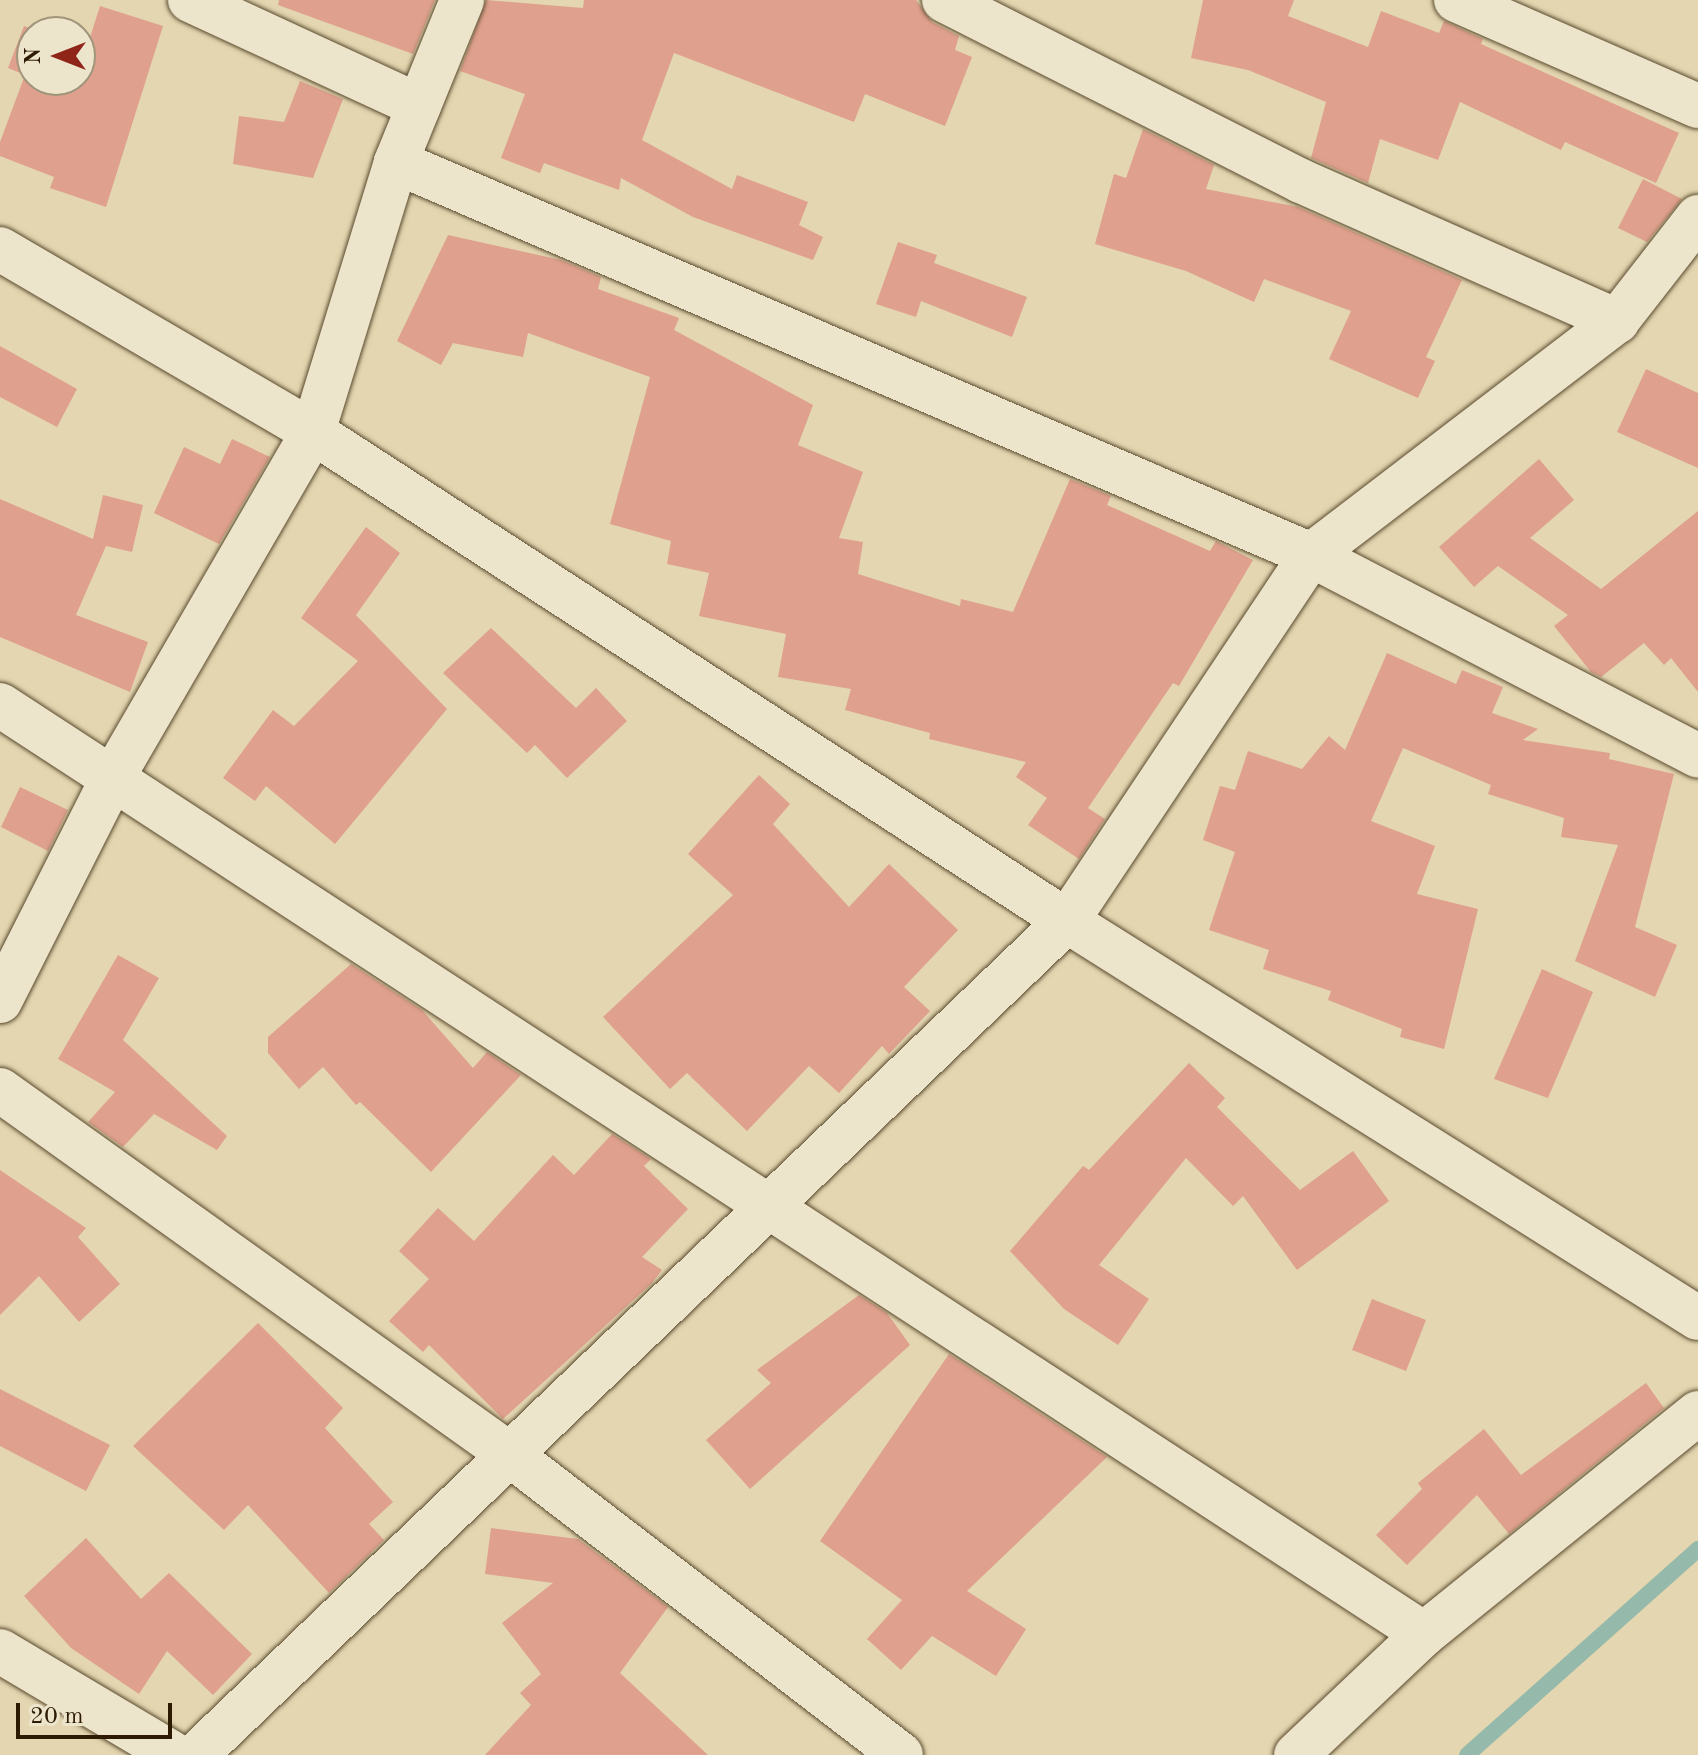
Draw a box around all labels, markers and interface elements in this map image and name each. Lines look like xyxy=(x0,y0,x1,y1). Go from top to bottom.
north arrow xyxy=(16,16,96,96)
text: N xyxy=(23,48,45,64)
scale bar xyxy=(20,1687,176,1737)
text: 20 m xyxy=(30,1705,84,1729)

